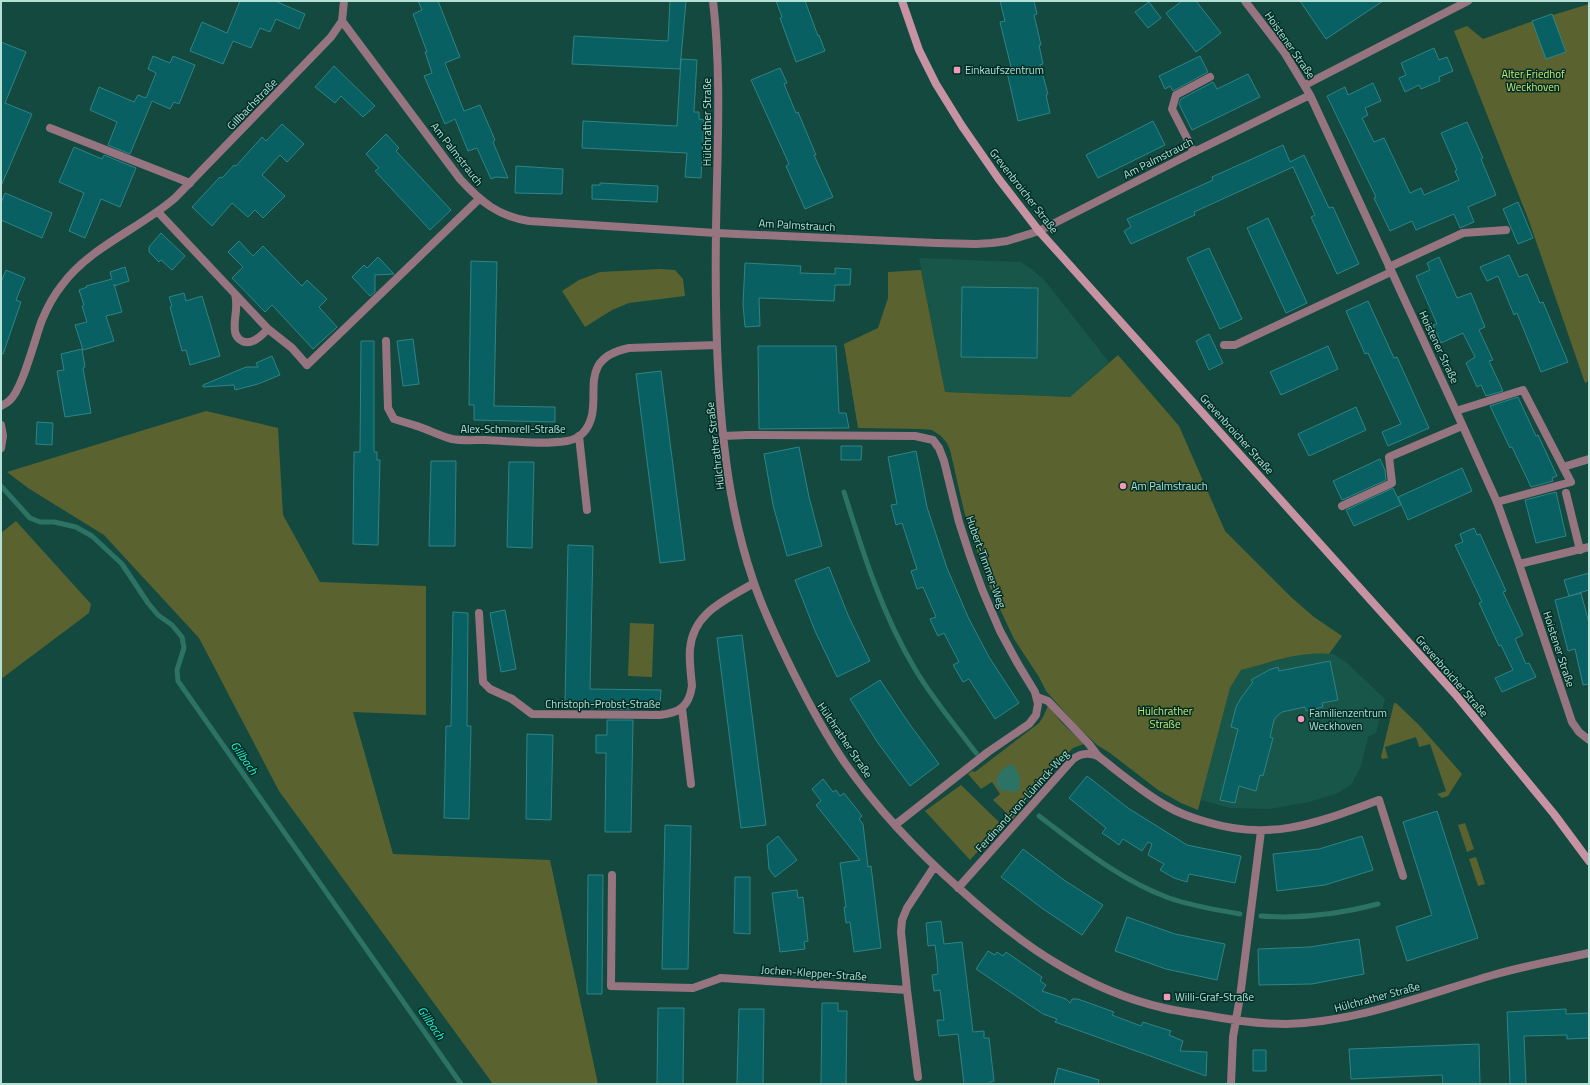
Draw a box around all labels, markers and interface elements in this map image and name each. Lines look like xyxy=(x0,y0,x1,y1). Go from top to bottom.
street label: Hoistener Straße xyxy=(1261,8,1319,82)
place label: Einkaufszentrum xyxy=(965,62,1044,78)
marker: Einkaufszentrum xyxy=(952,65,962,75)
park label: Alter Friedhof Weckhoven xyxy=(1501,66,1565,95)
street label: Gillbachstraße xyxy=(223,74,281,133)
street label: Hülchrather Straße xyxy=(699,77,715,166)
street label: Am Palmstrauch xyxy=(427,119,487,189)
street label: Am Palmstrauch xyxy=(1120,133,1196,183)
street label: Grevenbroicher Straße xyxy=(986,145,1062,237)
street label: Am Palmstrauch xyxy=(758,215,836,235)
street label: Hoistener Straße xyxy=(1415,308,1463,386)
street label: Grevenbroicher Straße xyxy=(1196,390,1278,478)
street label: Hülchrather Straße xyxy=(702,401,728,491)
street label: Alex-Schmorell-Straße xyxy=(460,421,566,437)
place label: Am Palmstrauch xyxy=(1131,478,1208,494)
marker: Am Palmstrauch xyxy=(1118,481,1128,491)
street label: Hubert-Timmer-Weg xyxy=(962,514,1010,611)
street label: Hoistener Straße xyxy=(1539,609,1579,689)
street label: Grevenbroicher Straße xyxy=(1412,632,1492,721)
street label: Christoph-Probst-Straße xyxy=(545,696,661,712)
street label: Hülchrather Straße xyxy=(814,699,877,781)
park label: Hülchrather Straße xyxy=(1138,703,1193,732)
place label: Familienzentrum Weckhoven xyxy=(1309,705,1387,734)
marker: Familienzentrum Weckhoven xyxy=(1296,714,1306,724)
water label: Gillbach xyxy=(226,737,263,779)
street label: Ferdinand-von-Lüninck-Weg xyxy=(972,746,1073,856)
street label: Jochen-Klepper-Straße xyxy=(760,961,868,985)
street label: Hülchrather Straße xyxy=(1332,978,1422,1016)
place label: Willi-Graf-Straße xyxy=(1175,989,1255,1005)
marker: Willi-Graf-Straße xyxy=(1162,992,1172,1002)
water label: Gillbach xyxy=(413,1002,450,1044)

